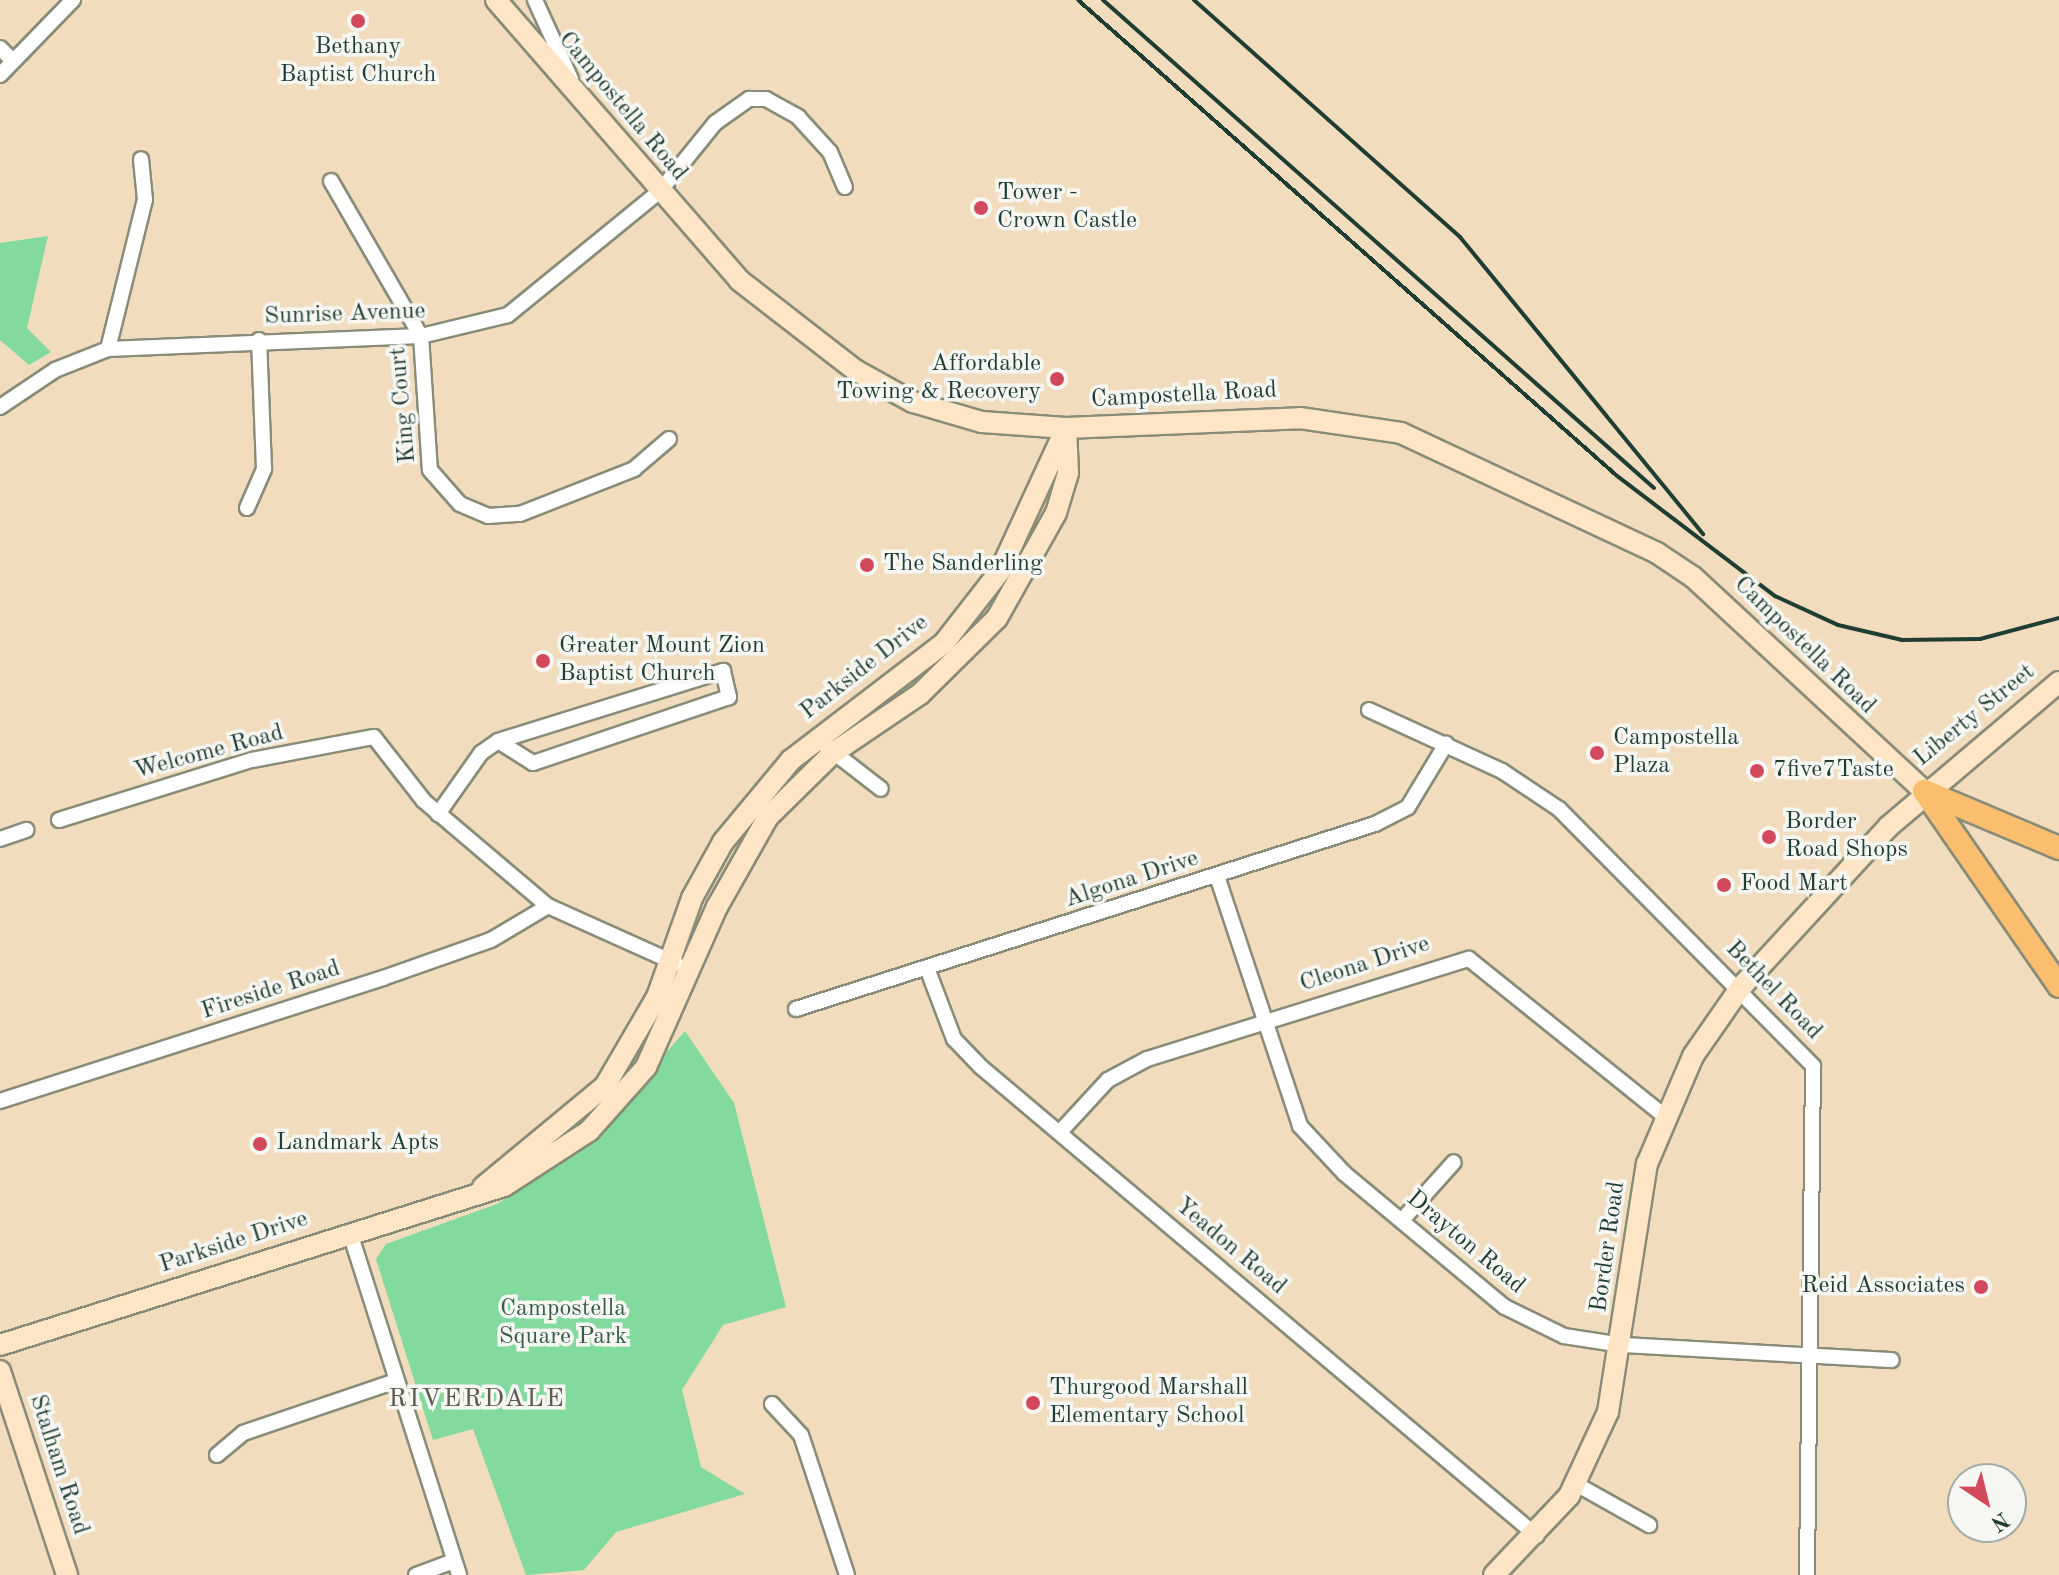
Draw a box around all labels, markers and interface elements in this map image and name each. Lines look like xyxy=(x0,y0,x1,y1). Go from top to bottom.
marker: Bethany Baptist Church xyxy=(349,12,367,30)
street label: Campostella Road xyxy=(551,26,693,188)
place label: Bethany Baptist Church xyxy=(280,34,436,90)
place label: Tower - Crown Castle xyxy=(997,180,1137,236)
marker: Tower - Crown Castle xyxy=(972,199,990,217)
street label: Sunrise Avenue xyxy=(264,298,426,332)
street label: King Court xyxy=(385,346,423,464)
place label: Affordable Towing & Recovery xyxy=(836,351,1041,407)
marker: Affordable Towing & Recovery xyxy=(1048,370,1066,388)
street label: Campostella Road xyxy=(1090,377,1278,415)
place label: The Sanderling xyxy=(883,551,1043,579)
marker: The Sanderling xyxy=(858,556,876,574)
street label: Campostella Road xyxy=(1727,571,1881,721)
street label: Parkside Drive xyxy=(795,609,935,727)
place label: Greater Mount Zion Baptist Church xyxy=(559,633,765,689)
marker: Greater Mount Zion Baptist Church xyxy=(534,652,552,670)
street label: Liberty Street xyxy=(1909,659,2041,773)
street label: Welcome Road xyxy=(131,719,287,787)
place label: Campostella Plaza xyxy=(1613,725,1739,781)
marker: Campostella Plaza xyxy=(1588,744,1606,762)
place label: 7five7Taste xyxy=(1773,757,1894,785)
marker: 7five7Taste xyxy=(1748,762,1766,780)
place label: Border Road Shops xyxy=(1785,809,1908,865)
marker: Border Road Shops xyxy=(1760,828,1778,846)
street label: Algona Drive xyxy=(1062,845,1202,915)
place label: Food Mart xyxy=(1740,871,1848,899)
marker: Food Mart xyxy=(1715,876,1733,894)
street label: Cleona Drive xyxy=(1297,930,1433,1000)
street label: Bethel Road xyxy=(1719,935,1827,1047)
street label: Fireside Road xyxy=(198,955,344,1027)
place label: Landmark Apts xyxy=(276,1130,439,1158)
marker: Landmark Apts xyxy=(251,1135,269,1153)
street label: Border Road xyxy=(1586,1180,1632,1314)
street label: Drayton Road xyxy=(1400,1185,1530,1301)
street label: Yeadon Road xyxy=(1169,1192,1291,1302)
street label: Parkside Drive xyxy=(156,1205,312,1281)
place label: Reid Associates xyxy=(1801,1273,1965,1301)
marker: Reid Associates xyxy=(1972,1278,1990,1296)
park label: Campostella Square Park xyxy=(499,1296,627,1352)
place label: Thurgood Marshall Elementary School xyxy=(1049,1375,1248,1431)
district label: RIVERDALE xyxy=(388,1384,566,1416)
street label: Stalham Road xyxy=(22,1391,94,1539)
marker: Thurgood Marshall Elementary School xyxy=(1024,1394,1042,1412)
north arrow xyxy=(1947,1463,2027,1543)
text: N xyxy=(1986,1507,2013,1535)

